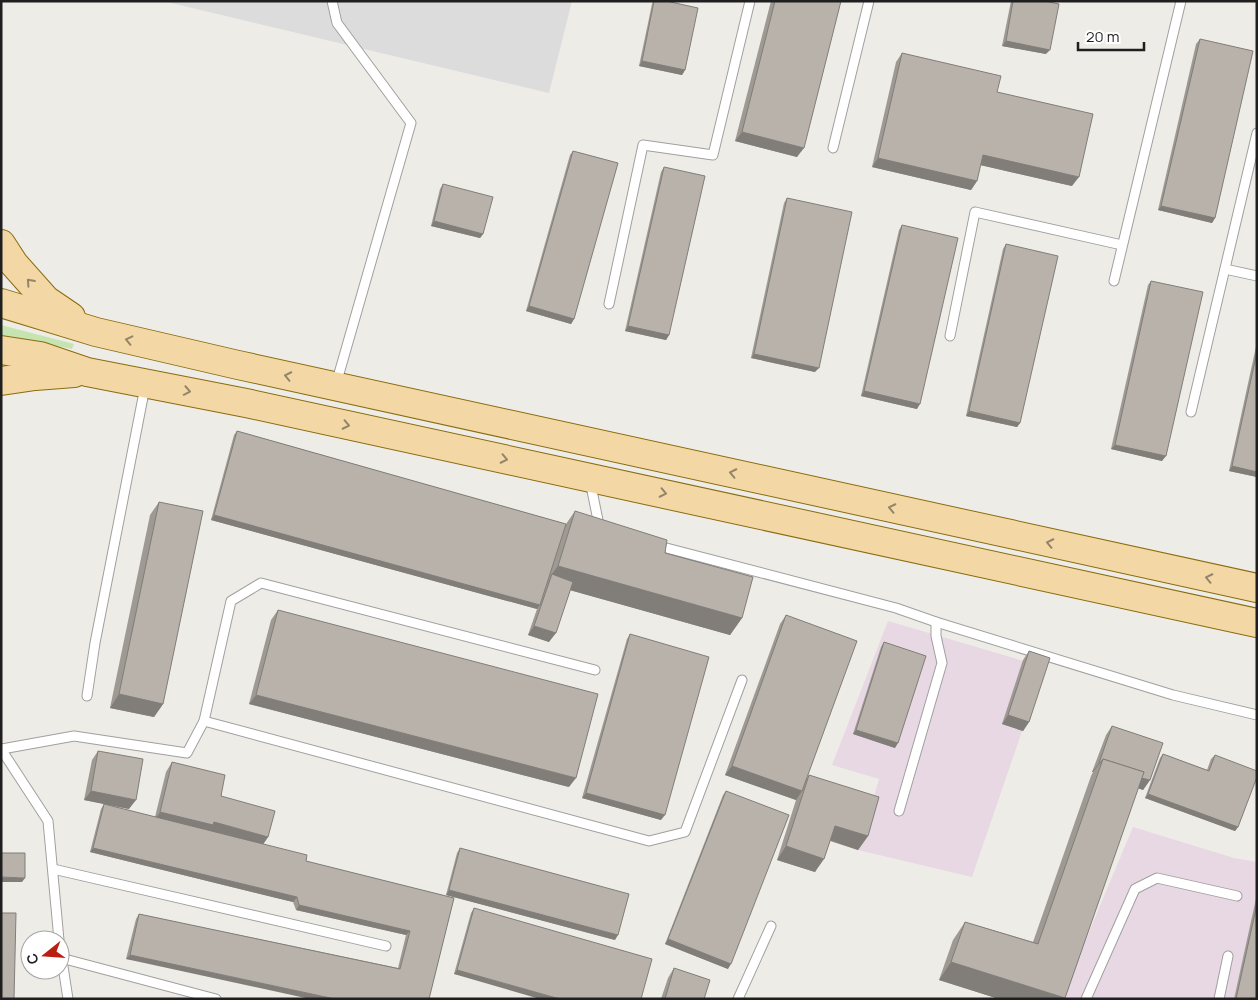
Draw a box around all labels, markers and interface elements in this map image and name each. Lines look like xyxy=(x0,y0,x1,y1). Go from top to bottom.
scale bar xyxy=(1078,20,1144,52)
text: 20 m xyxy=(1086,26,1119,47)
one-way arrow xyxy=(27,278,36,287)
one-way arrow xyxy=(125,335,134,346)
one-way arrow xyxy=(283,371,292,382)
one-way arrow xyxy=(182,385,191,396)
one-way arrow xyxy=(341,419,350,429)
one-way arrow xyxy=(500,453,509,464)
one-way arrow xyxy=(728,469,737,479)
one-way arrow xyxy=(659,488,668,498)
one-way arrow xyxy=(887,503,896,514)
one-way arrow xyxy=(1046,538,1055,549)
one-way arrow xyxy=(1205,573,1214,583)
north arrow xyxy=(20,930,70,980)
text: С xyxy=(21,951,43,967)

